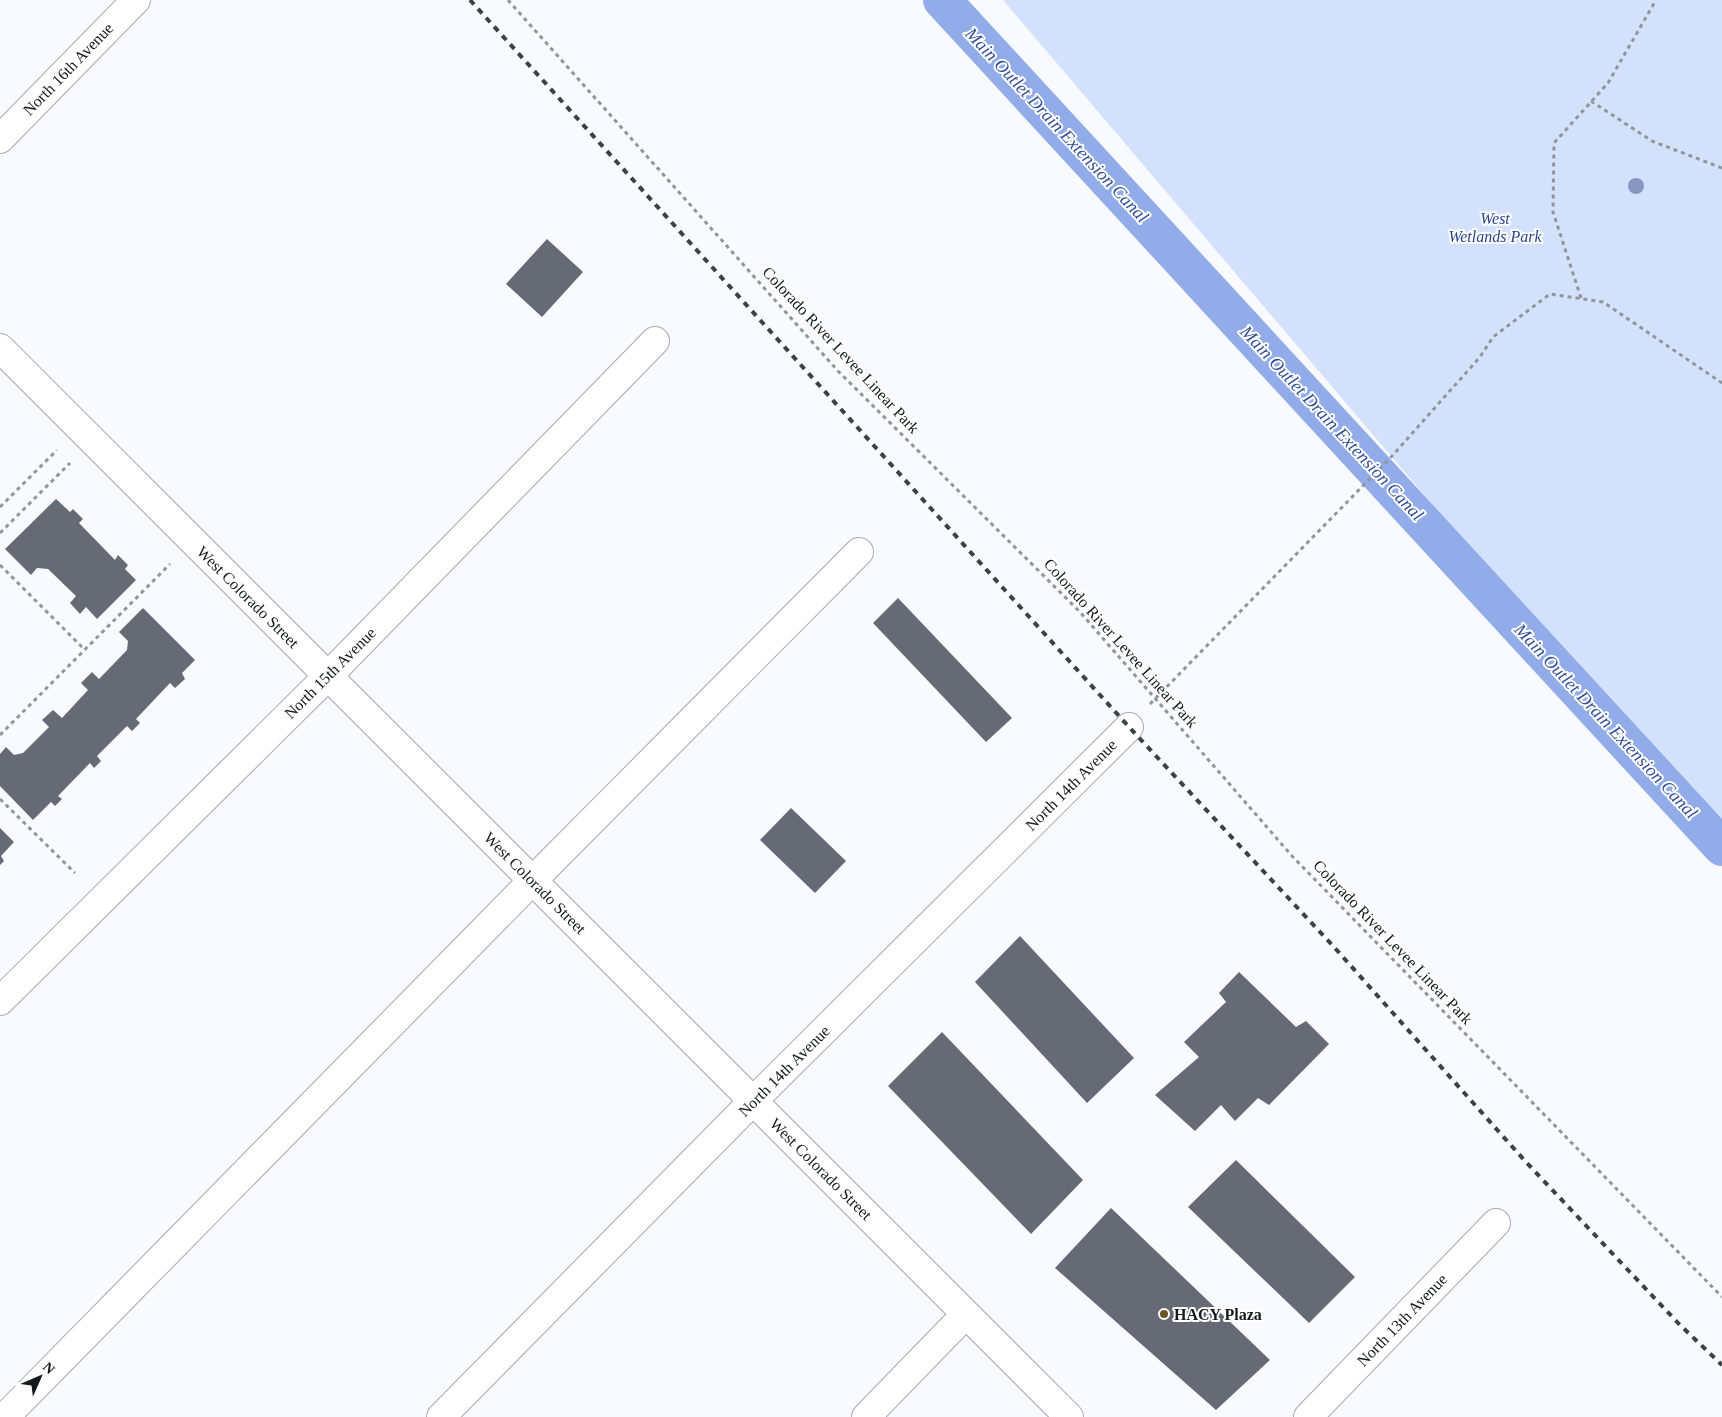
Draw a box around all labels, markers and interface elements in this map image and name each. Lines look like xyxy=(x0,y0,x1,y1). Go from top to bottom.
street label: North 16th Avenue xyxy=(20,19,116,119)
water label: Main Outlet Drain Extension Canal xyxy=(961,23,1153,227)
park label: West Wetlands Park xyxy=(1448,210,1542,245)
street label: Colorado River Levee Linear Park xyxy=(759,263,923,437)
water label: Main Outlet Drain Extension Canal xyxy=(1236,321,1428,525)
street label: West Colorado Street xyxy=(194,543,303,652)
street label: Colorado River Levee Linear Park xyxy=(1041,555,1201,731)
water label: Main Outlet Drain Extension Canal xyxy=(1510,619,1702,823)
street label: North 15th Avenue xyxy=(281,624,379,722)
street label: North 14th Avenue xyxy=(1022,736,1120,834)
street label: West Colorado Street xyxy=(481,829,590,938)
street label: Colorado River Levee Linear Park xyxy=(1310,857,1476,1027)
street label: North 14th Avenue xyxy=(735,1022,833,1120)
street label: West Colorado Street xyxy=(767,1115,876,1224)
street label: North 13th Avenue xyxy=(1354,1270,1450,1370)
place label: HACY Plaza xyxy=(1174,1306,1262,1323)
marker: HACY Plaza xyxy=(1158,1308,1170,1320)
north arrow xyxy=(15,1352,65,1402)
text: N xyxy=(40,1359,58,1377)

